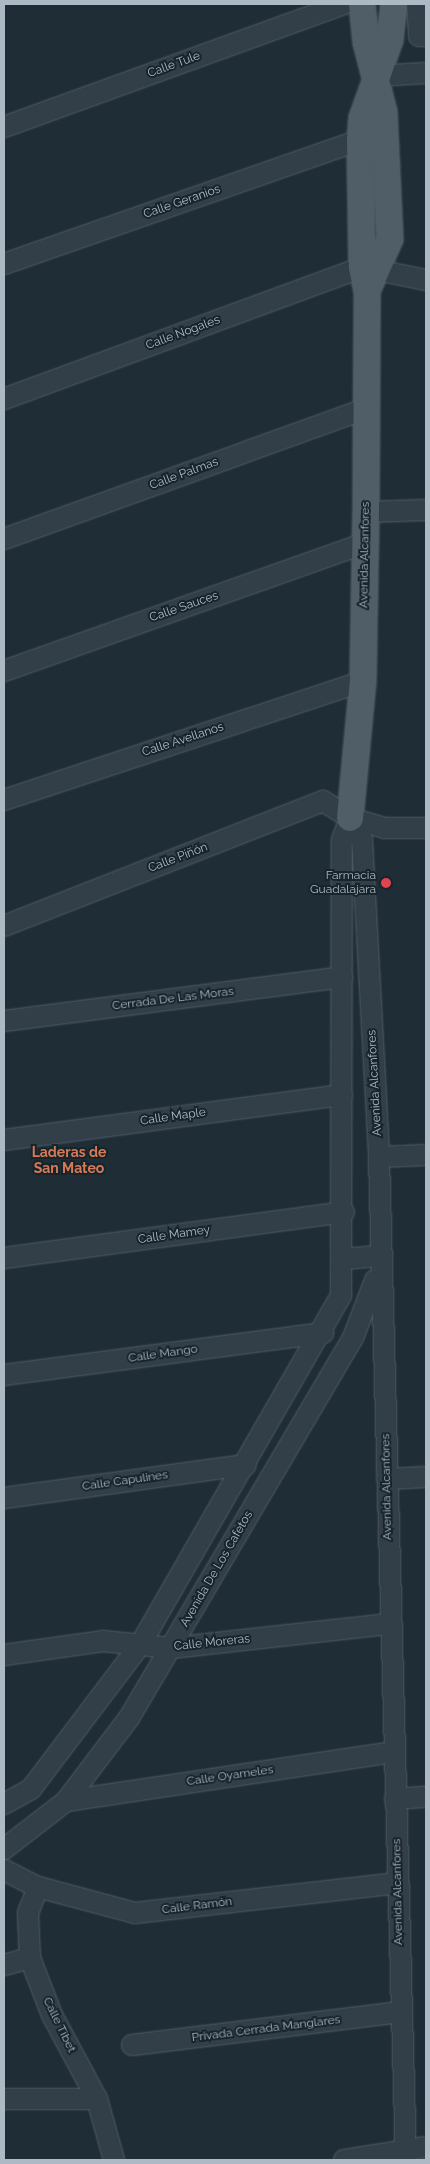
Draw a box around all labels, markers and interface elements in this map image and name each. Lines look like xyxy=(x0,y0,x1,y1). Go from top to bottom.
street label: Calle Tule xyxy=(146,49,202,81)
street label: Calle Geranios xyxy=(142,182,222,222)
street label: Calle Nogales xyxy=(144,313,222,353)
street label: Calle Palmas xyxy=(148,455,220,493)
street label: Avenida Alcanfores xyxy=(357,501,373,609)
street label: Calle Sauces xyxy=(148,589,220,625)
street label: Calle Avellanos xyxy=(140,720,226,760)
street label: Calle Piñón xyxy=(146,840,210,876)
place label: Farmacia Guadalajara xyxy=(310,869,376,897)
marker: Farmacia Guadalajara xyxy=(380,877,392,889)
street label: Cerrada De Las Moras xyxy=(111,984,235,1014)
street label: Avenida Alcanfores xyxy=(365,1029,385,1137)
street label: Calle Maple xyxy=(139,1105,207,1129)
district label: Laderas de San Mateo xyxy=(32,1144,106,1176)
street label: Calle Mamey xyxy=(137,1223,211,1247)
street label: Calle Mango xyxy=(127,1342,199,1366)
street label: Avenida Alcanfores xyxy=(379,1433,395,1541)
street label: Calle Capulines xyxy=(81,1468,169,1494)
street label: Avenida De Los Cafetos xyxy=(178,1508,256,1630)
street label: Calle Moreras xyxy=(173,1632,251,1654)
street label: Calle Oyameles xyxy=(186,1763,274,1789)
street label: Avenida Alcanfores xyxy=(390,1838,406,1946)
street label: Calle Ramón xyxy=(161,1895,233,1917)
street label: Calle Tibet xyxy=(39,1995,79,2055)
street label: Privada Cerrada Manglares xyxy=(191,2013,341,2045)

